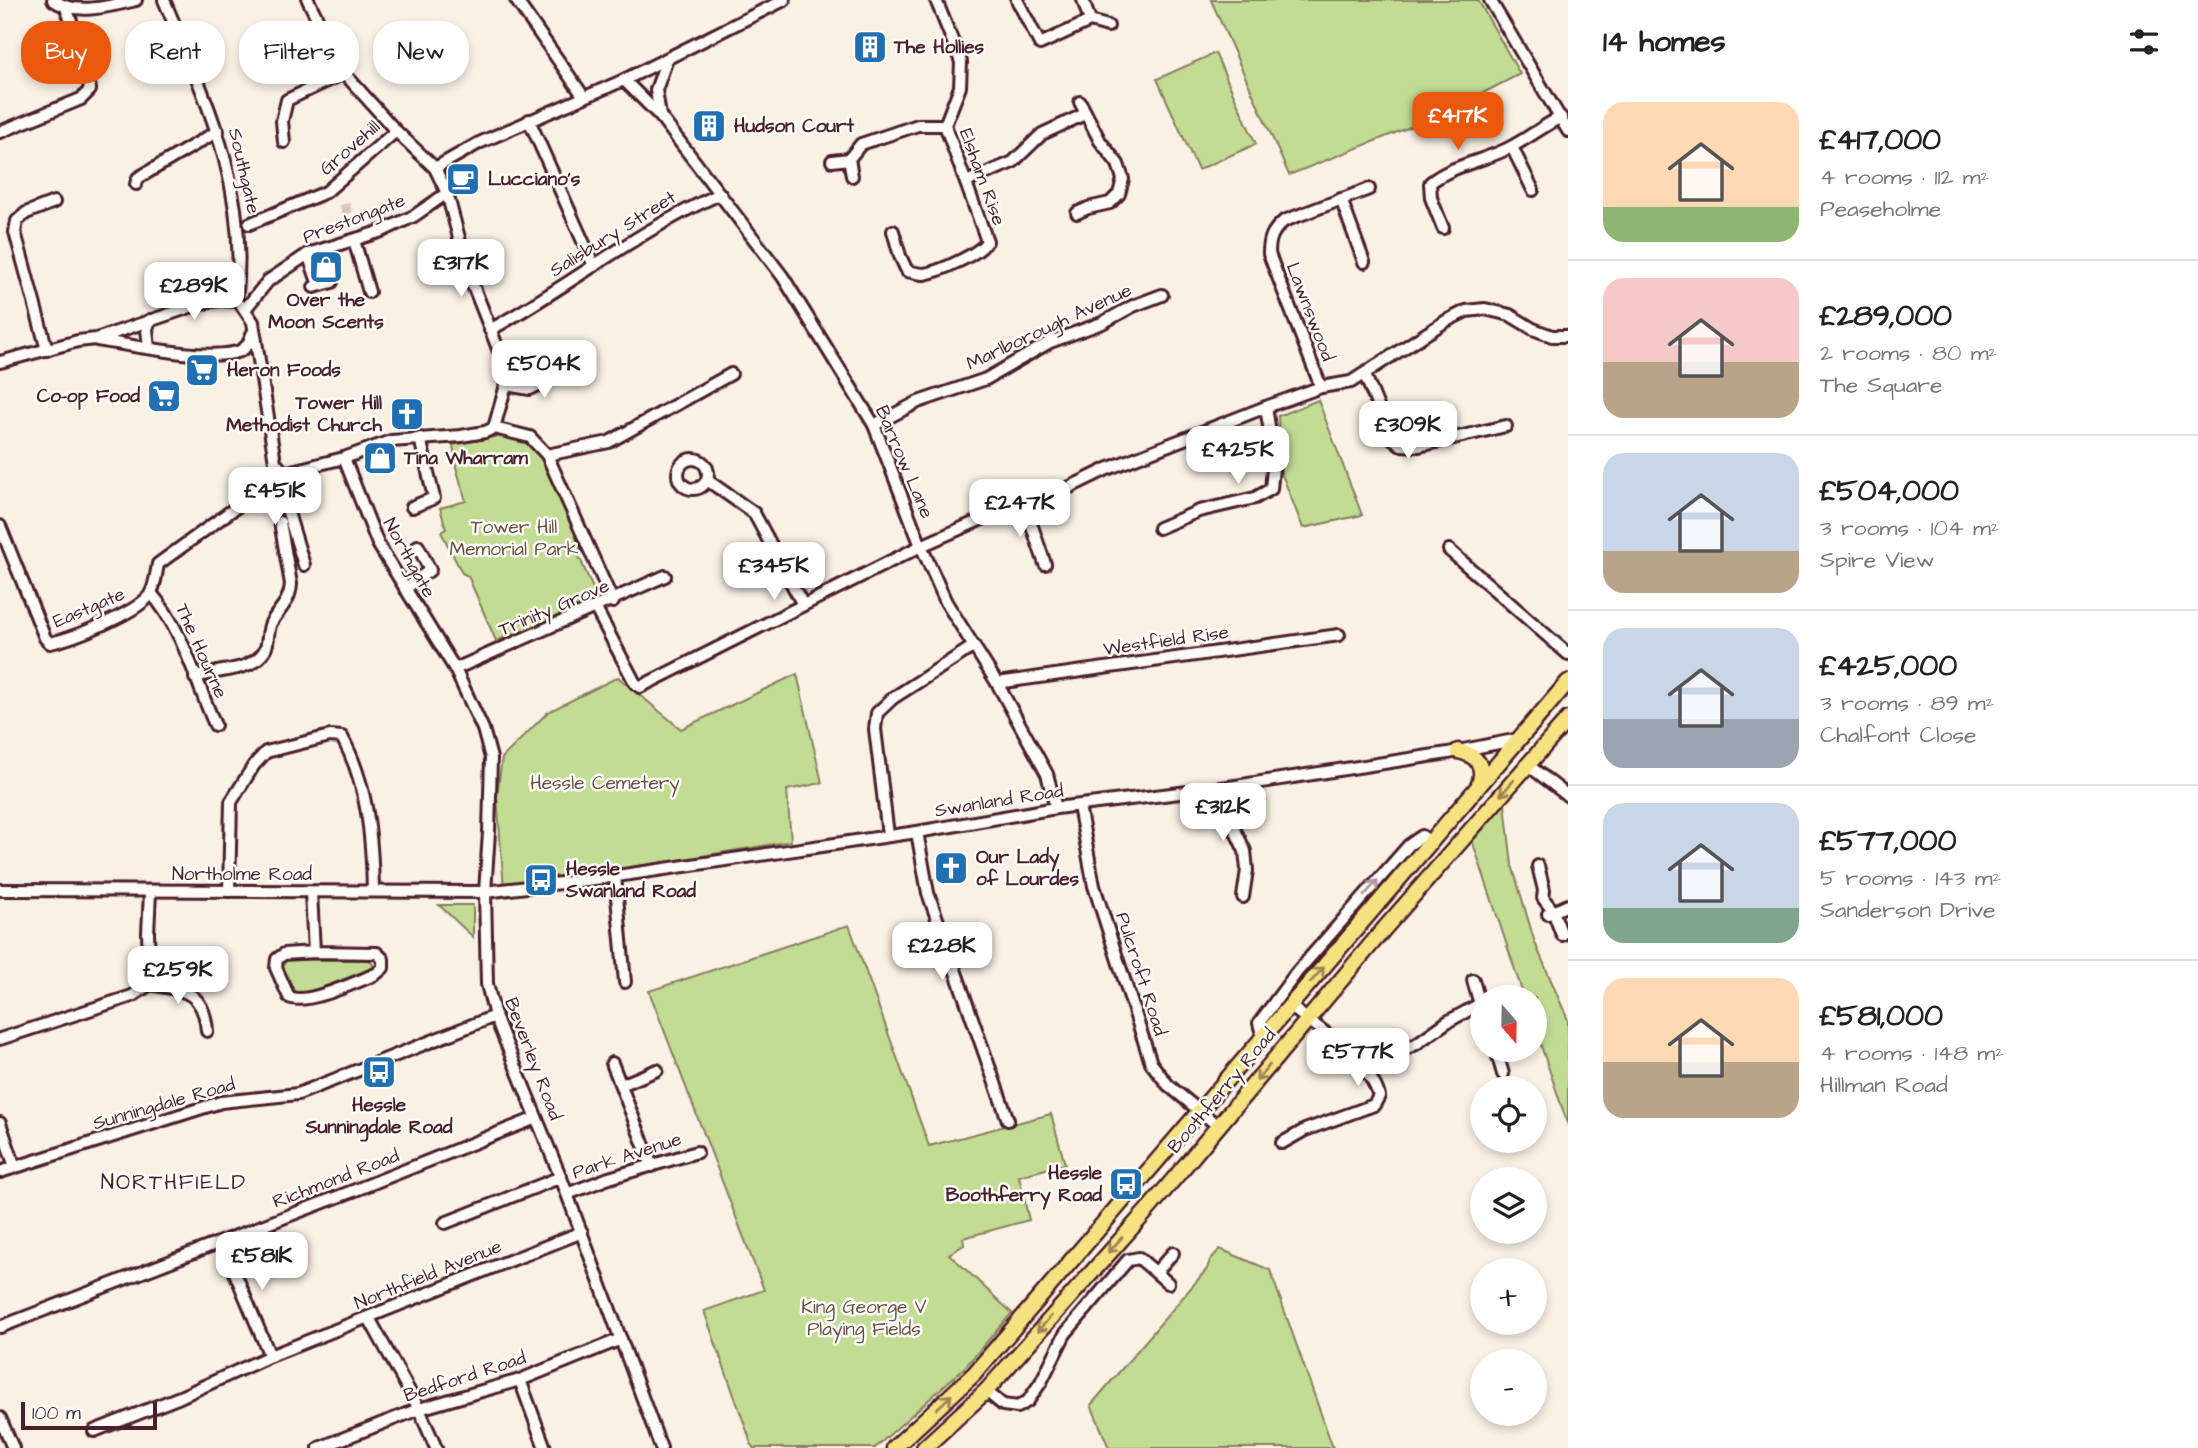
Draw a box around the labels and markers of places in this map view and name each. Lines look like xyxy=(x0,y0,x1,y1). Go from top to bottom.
building icon: The Hollies xyxy=(851,28,889,66)
place label: The Hollies xyxy=(893,34,984,61)
pin: £417K xyxy=(1409,92,1507,152)
building icon: Hudson Court xyxy=(690,107,728,145)
place label: Hudson Court xyxy=(734,113,854,140)
cafe icon: Lucciano's xyxy=(444,160,482,198)
place label: Lucciano's xyxy=(488,166,581,193)
pin: £317K xyxy=(412,240,510,299)
shop icon: Over the Moon Scents xyxy=(307,248,345,286)
pin: £289K xyxy=(145,262,243,322)
place label: Over the Moon Scents xyxy=(268,287,384,336)
pin: £504K xyxy=(495,340,593,400)
supermarket icon: Heron Foods xyxy=(183,351,221,389)
place label: Heron Foods xyxy=(227,357,341,384)
supermarket icon: Co-op Food xyxy=(145,377,183,415)
place label: Co-op Food xyxy=(37,383,140,410)
place label: Tower Hill Methodist Church xyxy=(226,390,383,439)
church icon: Tower Hill Methodist Church xyxy=(388,395,426,433)
pin: £309K xyxy=(1359,402,1457,461)
pin: £425K xyxy=(1189,426,1287,486)
shop icon: Tina Wharram xyxy=(361,439,399,477)
place label: Tina Wharram xyxy=(403,445,529,472)
pin: £451K xyxy=(226,468,324,527)
pin: £247K xyxy=(971,480,1069,539)
pin: £345K xyxy=(725,542,823,602)
pin: £312K xyxy=(1174,784,1272,843)
place label: Our Lady of Lourdes xyxy=(976,844,1080,893)
church icon: Our Lady of Lourdes xyxy=(932,849,970,887)
place label: Hessle Swanland Road xyxy=(565,856,696,905)
bus stop icon: Hessle Swanland Road xyxy=(522,861,560,899)
pin: £228K xyxy=(893,922,991,982)
pin: £259K xyxy=(129,946,227,1006)
pin: £577K xyxy=(1309,1028,1407,1088)
bus stop icon: Hessle Sunningdale Road xyxy=(360,1053,398,1091)
place label: Hessle Sunningdale Road xyxy=(305,1092,453,1142)
place label: Hessle Boothferry Road xyxy=(946,1160,1103,1210)
bus stop icon: Hessle Boothferry Road xyxy=(1107,1165,1145,1203)
pin: £581K xyxy=(213,1232,311,1292)

